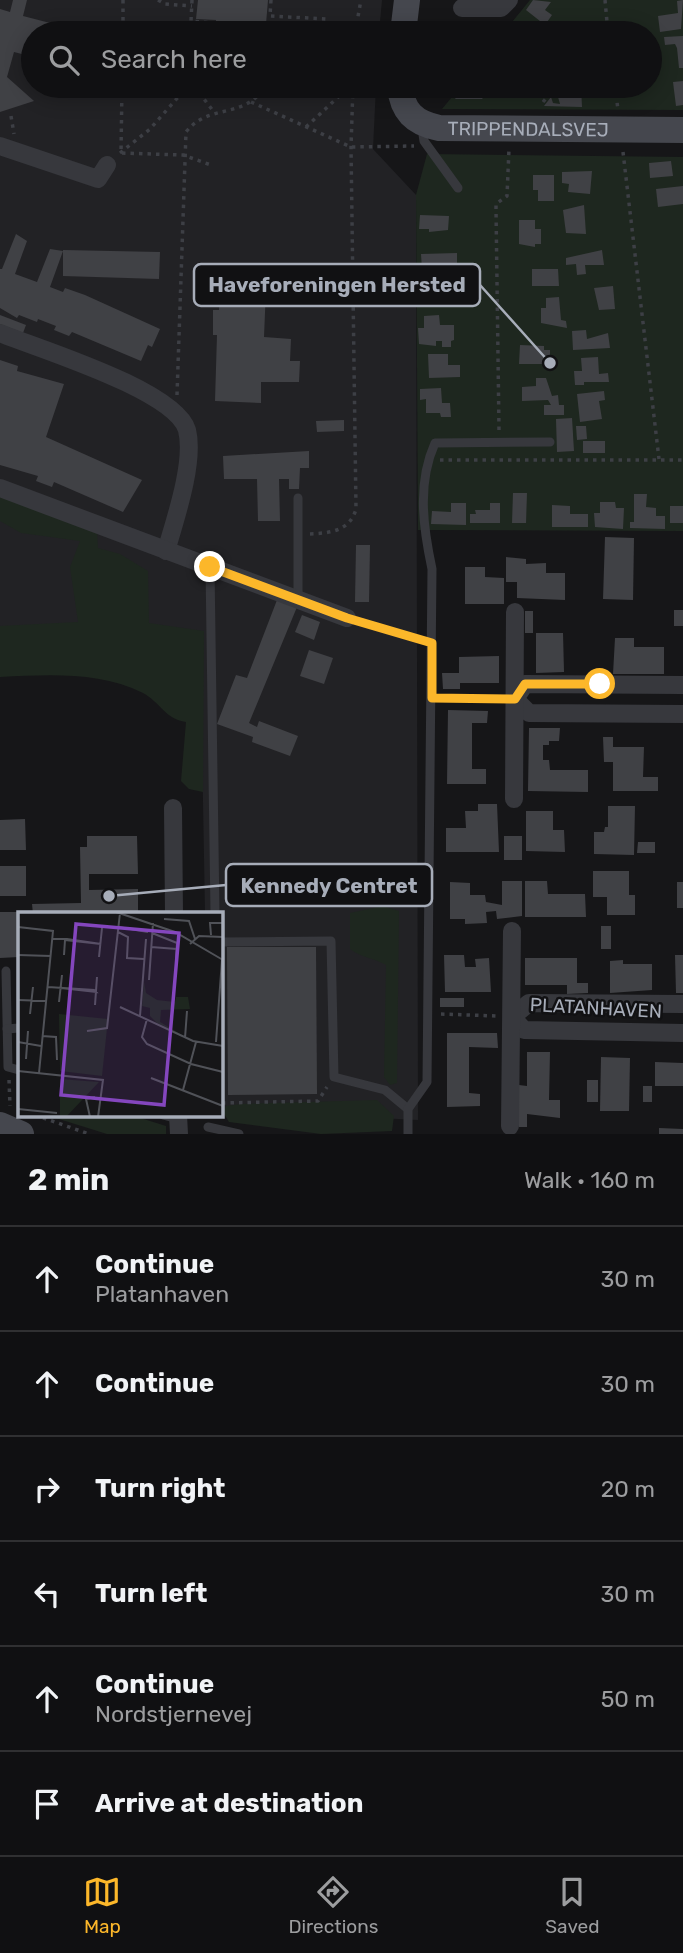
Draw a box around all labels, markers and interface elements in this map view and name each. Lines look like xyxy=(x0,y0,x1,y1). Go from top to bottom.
search box xyxy=(21,21,662,98)
icon: search xyxy=(45,41,83,79)
text: Search here xyxy=(101,44,247,75)
street label: TRIPPENDALSVEJ xyxy=(447,117,609,141)
callout: Haveforeningen Hersted xyxy=(194,264,480,306)
text: Haveforeningen Hersted xyxy=(208,272,466,297)
route end xyxy=(194,551,225,582)
route start xyxy=(584,668,615,699)
callout: Kennedy Centret xyxy=(226,864,432,906)
text: Kennedy Centret xyxy=(240,873,418,898)
inset map xyxy=(18,912,222,1116)
street label: PLATANHAVEN xyxy=(529,993,663,1023)
text: 2 min xyxy=(28,1162,109,1198)
text: Walk · 160 m xyxy=(524,1166,655,1194)
text: Continue xyxy=(95,1249,214,1280)
icon: ahead xyxy=(28,1260,66,1298)
text: 30 m xyxy=(600,1265,655,1293)
text: Platanhaven xyxy=(95,1280,229,1308)
icon: ahead xyxy=(28,1365,66,1403)
text: Continue xyxy=(95,1368,214,1399)
text: 30 m xyxy=(600,1370,655,1398)
icon: right xyxy=(28,1470,66,1508)
text: Turn right xyxy=(95,1473,225,1504)
text: 20 m xyxy=(601,1475,655,1503)
icon: left xyxy=(28,1575,66,1613)
text: Turn left xyxy=(95,1578,207,1609)
text: 30 m xyxy=(600,1580,655,1608)
text: Continue xyxy=(95,1669,214,1700)
icon: ahead xyxy=(28,1680,66,1718)
text: 50 m xyxy=(601,1685,655,1713)
text: Nordstjernevej xyxy=(95,1700,252,1728)
icon: arrive xyxy=(28,1785,66,1823)
text: Arrive at destination xyxy=(95,1788,363,1819)
tab: Map xyxy=(83,1873,121,1938)
tab: Directions xyxy=(288,1873,378,1938)
tab: Saved xyxy=(545,1873,600,1938)

